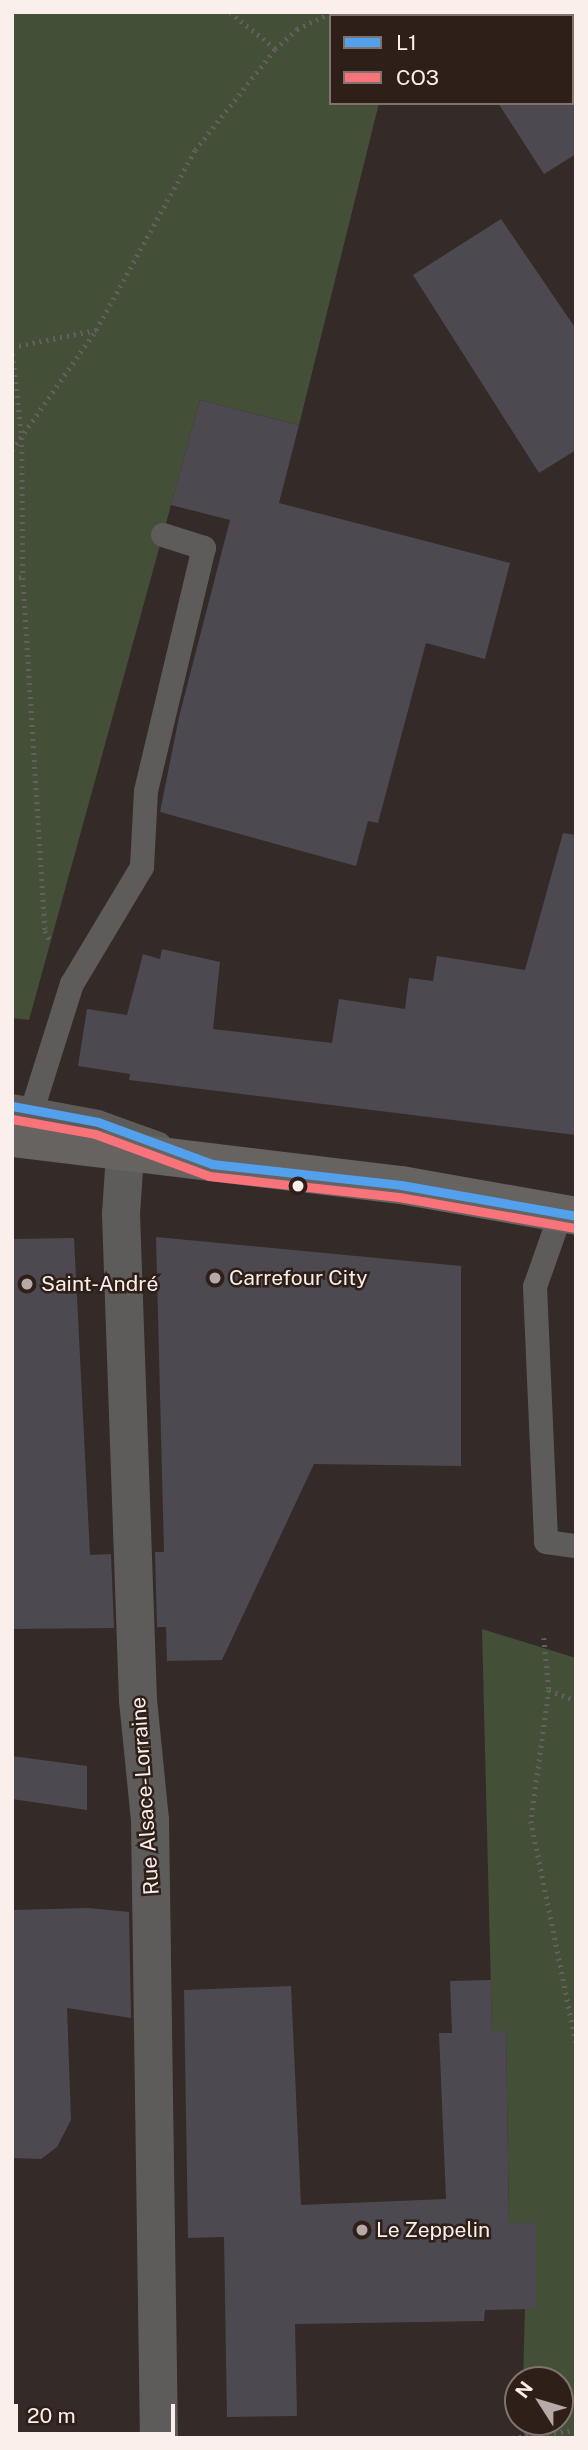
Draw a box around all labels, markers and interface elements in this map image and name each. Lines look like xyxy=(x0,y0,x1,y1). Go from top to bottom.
legend xyxy=(329,14,574,105)
text: L1 xyxy=(396,30,417,55)
text: CO3 xyxy=(396,65,439,90)
unlabelled marker xyxy=(291,1179,305,1193)
place label: Carrefour City xyxy=(229,1265,367,1291)
marker: Carrefour City xyxy=(207,1270,223,1286)
place label: Saint-André xyxy=(41,1271,158,1297)
marker: Saint-André xyxy=(19,1276,35,1292)
street label: Rue Alsace-Lorraine xyxy=(126,1696,164,1896)
place label: Le Zeppelin xyxy=(376,2217,490,2243)
marker: Le Zeppelin xyxy=(354,2222,370,2238)
north arrow xyxy=(504,2366,574,2436)
text: N xyxy=(511,2377,537,2402)
scale bar xyxy=(18,2390,178,2434)
text: 20 m xyxy=(27,2403,76,2428)

